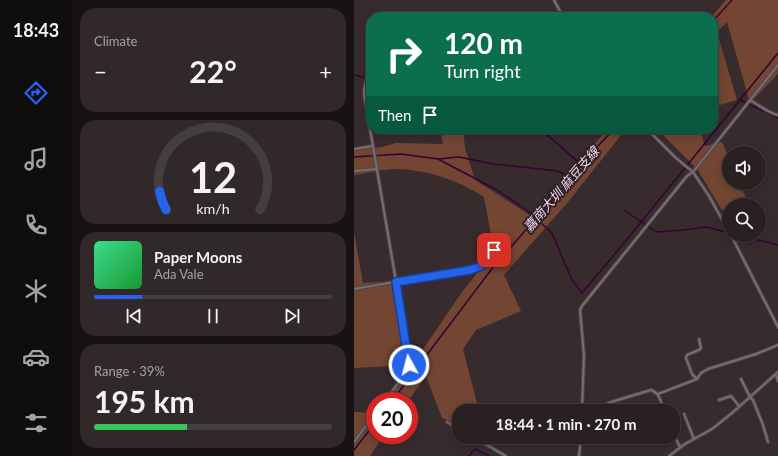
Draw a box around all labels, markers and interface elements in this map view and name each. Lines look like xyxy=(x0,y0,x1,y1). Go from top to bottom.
text: 18:43 xyxy=(13,19,59,41)
text: 120 m xyxy=(444,26,523,60)
icon: right xyxy=(378,28,430,80)
text: Climate xyxy=(94,33,137,49)
text: 22° xyxy=(189,53,237,89)
text: − xyxy=(94,58,107,85)
text: + xyxy=(319,58,332,85)
text: Turn right xyxy=(444,60,521,82)
icon: directions xyxy=(22,79,50,107)
icon: arrive xyxy=(419,104,441,126)
text: Then xyxy=(378,106,411,124)
water label: 嘉南大圳 麻豆支線 xyxy=(520,142,603,235)
icon: music xyxy=(22,145,50,173)
map controls xyxy=(722,146,766,242)
button: sound xyxy=(722,146,766,190)
text: 12 xyxy=(189,152,237,202)
button: search xyxy=(722,198,766,242)
text: km/h xyxy=(196,200,230,217)
icon: phone xyxy=(22,211,50,239)
pin xyxy=(477,233,511,267)
icon: arrive xyxy=(483,239,505,261)
text: Paper Moons xyxy=(154,248,242,266)
text: Ada Vale xyxy=(154,266,204,282)
icon: climate xyxy=(22,277,50,305)
icon: previous xyxy=(123,305,145,327)
icon: pause xyxy=(202,305,224,327)
icon: next xyxy=(281,305,303,327)
icon: car xyxy=(22,343,50,371)
position arrow xyxy=(388,344,430,386)
text: Range · 39% xyxy=(94,363,165,379)
text: 195 km xyxy=(94,383,195,419)
speed limit sign: 20 xyxy=(366,392,418,444)
icon: filters xyxy=(22,409,50,437)
text: 18:44 · 1 min · 270 m xyxy=(496,415,636,433)

